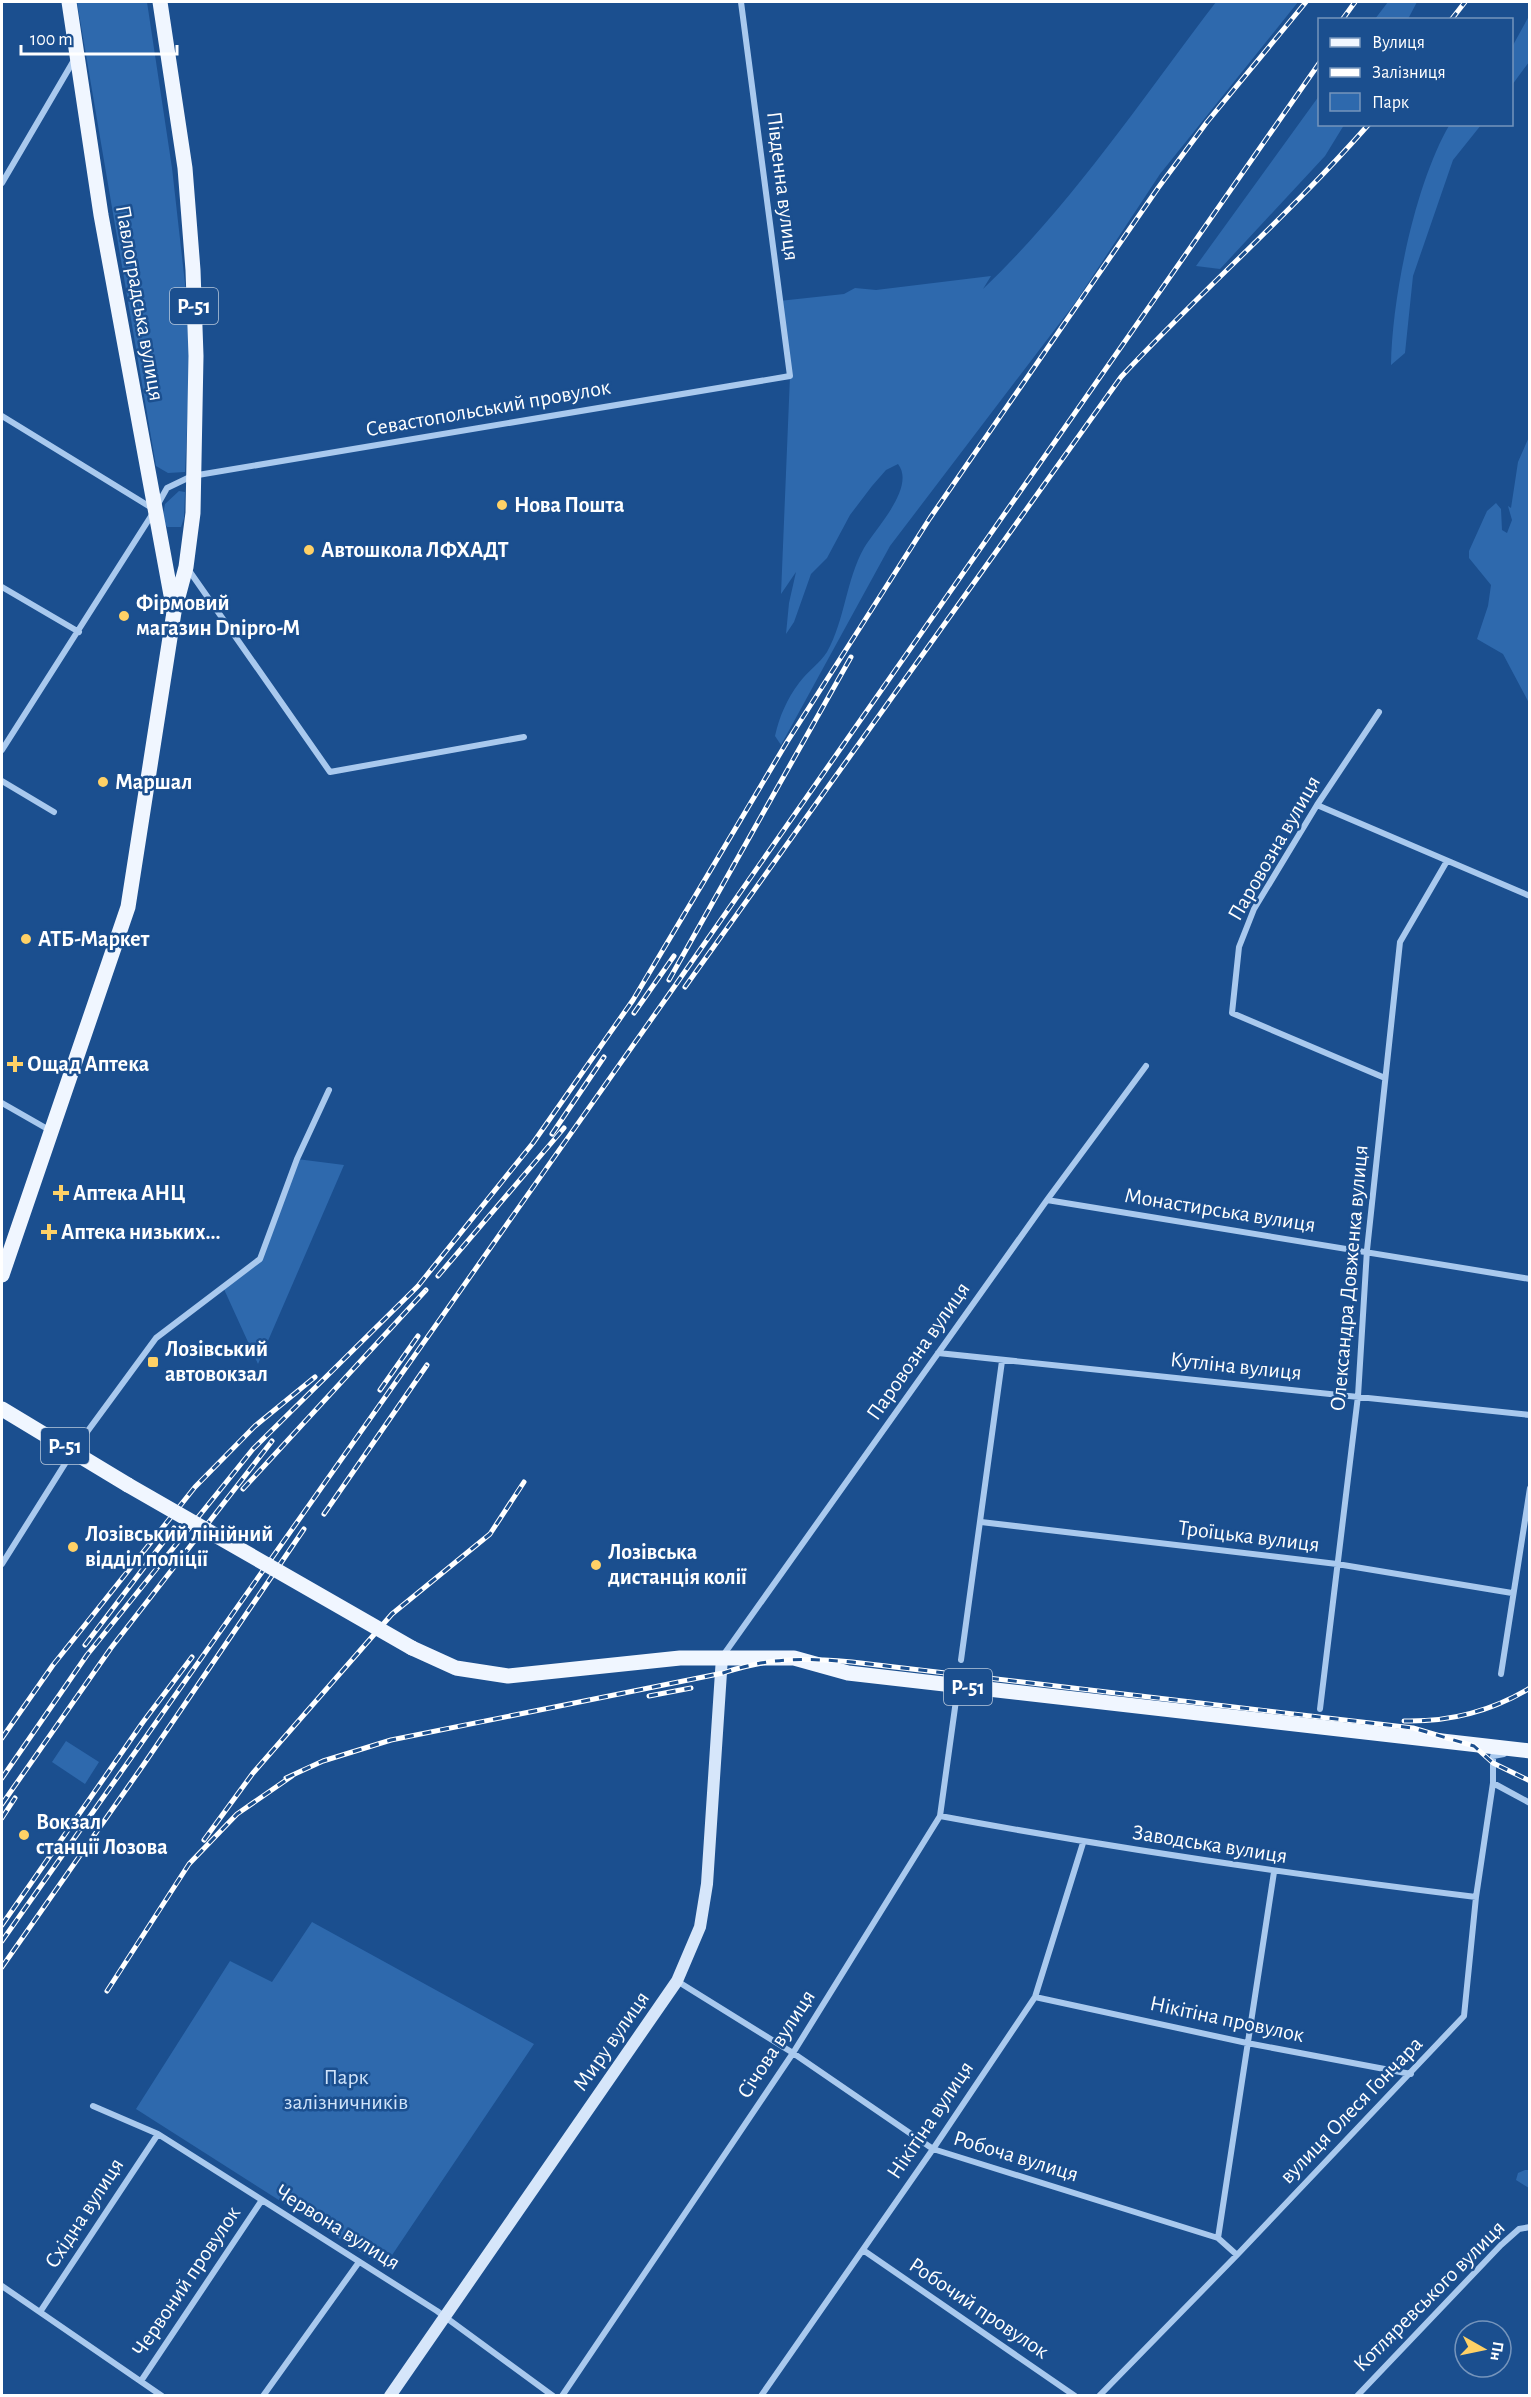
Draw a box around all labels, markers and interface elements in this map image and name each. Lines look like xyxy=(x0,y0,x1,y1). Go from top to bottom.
scale bar xyxy=(21,18,177,56)
legend xyxy=(1318,18,1513,126)
text: 100 m xyxy=(30,31,73,49)
text: Вулиця xyxy=(1372,34,1425,52)
text: Залізниця xyxy=(1372,64,1446,82)
text: Парк xyxy=(1372,94,1410,112)
street label: Південна вулиця xyxy=(763,110,803,262)
street label: Павлоградська вулиця xyxy=(112,203,168,403)
road number: Р-51 xyxy=(170,288,218,324)
street label: Севастопольський провулок xyxy=(364,376,612,440)
place label: Нова Пошта xyxy=(514,494,624,516)
marker: Нова Пошта xyxy=(495,498,509,512)
place label: Автошкола ЛФХАДТ xyxy=(321,539,509,561)
marker: Автошкола ЛФХАДТ xyxy=(302,543,316,557)
place label: Фірмовий магазин Dnipro-M xyxy=(136,592,300,639)
marker: Фірмовий магазин Dnipro-M xyxy=(117,609,131,623)
place label: Маршал xyxy=(115,771,192,793)
street label: Паровозна вулиця xyxy=(1224,772,1324,924)
marker: Маршал xyxy=(96,775,110,789)
place label: АТБ-Маркет xyxy=(38,928,150,950)
marker: АТБ-Маркет xyxy=(19,932,33,946)
place label: Ощад Аптека xyxy=(27,1053,149,1075)
marker: Ощад Аптека xyxy=(8,1057,22,1071)
street label: Олександра Довженка вулиця xyxy=(1326,1144,1372,1412)
place label: Аптека АНЦ xyxy=(73,1182,185,1204)
street label: Монастирська вулиця xyxy=(1123,1184,1317,1236)
marker: Аптека АНЦ xyxy=(54,1186,68,1200)
place label: Аптека низьких... xyxy=(61,1221,221,1243)
marker: Аптека низьких... xyxy=(42,1225,56,1239)
street label: Паровозна вулиця xyxy=(862,1278,974,1424)
place label: Лозівський автовокзал xyxy=(165,1338,268,1385)
street label: Кутліна вулиця xyxy=(1169,1348,1303,1384)
marker: Лозівський автовокзал xyxy=(146,1355,160,1369)
road number: Р-51 xyxy=(41,1428,89,1464)
street label: Троїцька вулиця xyxy=(1177,1516,1321,1556)
place label: Лозівський лінійний відділ поліції xyxy=(85,1523,273,1570)
marker: Лозівський лінійний відділ поліції xyxy=(66,1540,80,1554)
place label: Лозівська дистанція колії xyxy=(608,1541,747,1588)
marker: Лозівська дистанція колії xyxy=(589,1558,603,1572)
road number: Р-51 xyxy=(944,1669,992,1705)
place label: Вокзал станції Лозова xyxy=(36,1811,168,1858)
street label: Заводська вулиця xyxy=(1131,1821,1289,1867)
marker: Вокзал станції Лозова xyxy=(17,1828,31,1842)
street label: Січова вулиця xyxy=(733,1986,819,2102)
street label: Миру вулиця xyxy=(569,1987,653,2095)
street label: Нікітіна провулок xyxy=(1148,1992,1306,2046)
street label: вулиця Олеся Гончара xyxy=(1275,2032,1427,2188)
street label: Нікітіна вулиця xyxy=(883,2057,977,2183)
park label: Парк залізничників xyxy=(284,2066,408,2113)
street label: Робоча вулиця xyxy=(951,2127,1081,2185)
street label: Східна вулиця xyxy=(40,2154,128,2272)
street label: Червона вулиця xyxy=(272,2180,404,2274)
street label: Червоний провулок xyxy=(128,2202,244,2360)
street label: Котляревського вулиця xyxy=(1349,2216,1509,2376)
street label: Робочий провулок xyxy=(905,2253,1053,2363)
north arrow xyxy=(1453,2319,1513,2379)
text: Пн xyxy=(1487,2340,1506,2362)

